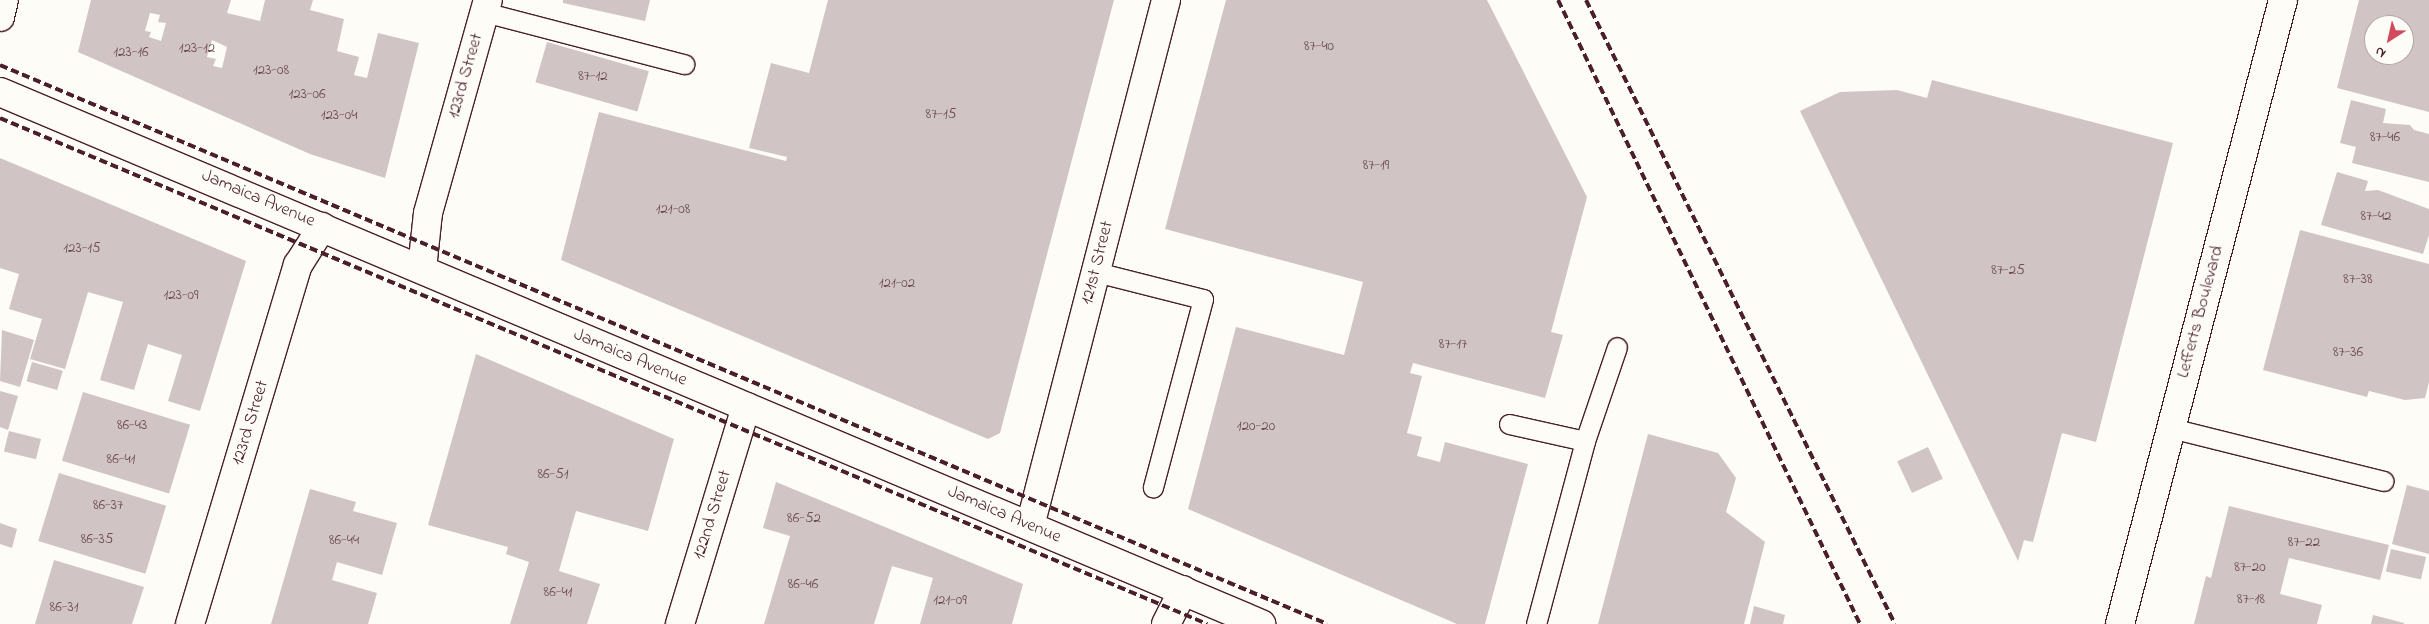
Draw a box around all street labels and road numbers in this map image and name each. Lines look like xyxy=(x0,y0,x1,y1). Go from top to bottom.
street label: 123rd Street xyxy=(444,31,488,121)
street label: Jamaica Avenue xyxy=(198,165,318,233)
street label: 121st Street xyxy=(1077,219,1119,307)
street label: Lefferts Boulevard xyxy=(2173,243,2229,381)
street label: Jamaica Avenue xyxy=(570,324,690,392)
street label: 123rd Street xyxy=(228,378,274,468)
street label: 122nd Street xyxy=(689,468,737,562)
street label: Jamaica Avenue xyxy=(944,481,1064,549)

